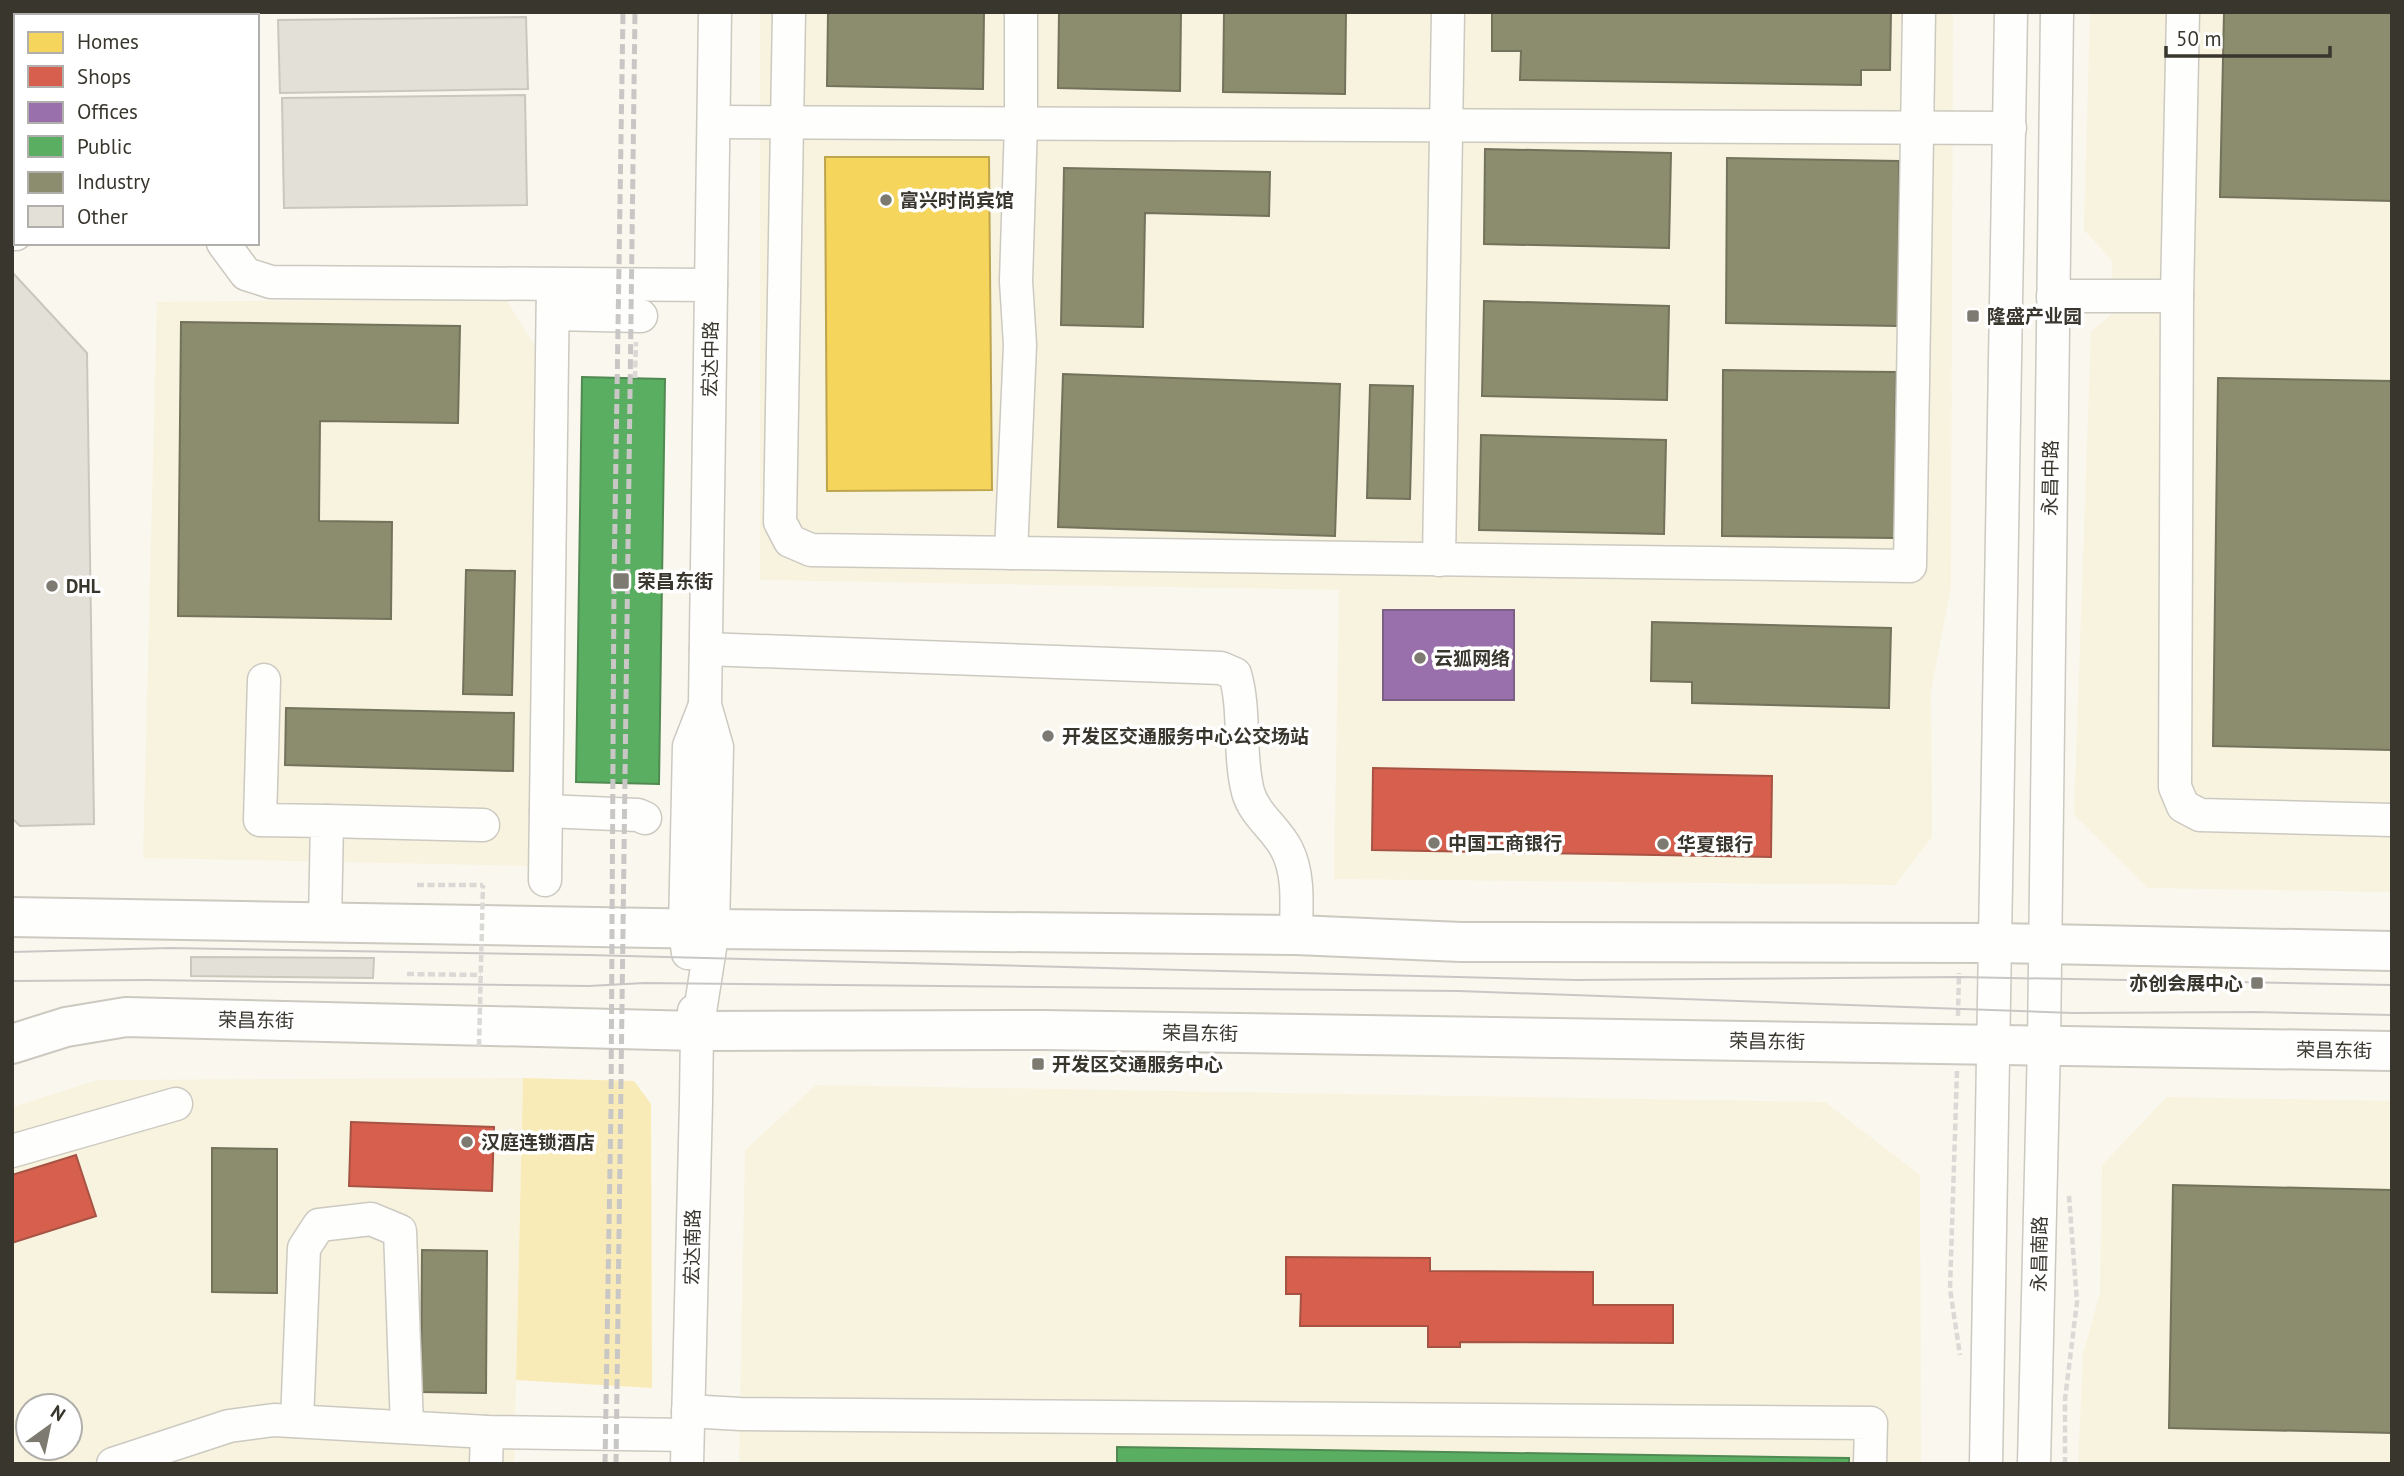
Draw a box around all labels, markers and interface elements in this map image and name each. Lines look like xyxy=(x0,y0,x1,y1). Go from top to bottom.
legend xyxy=(14,14,259,245)
scale bar xyxy=(2166,14,2330,58)
text: 50 m xyxy=(2176,25,2222,52)
text: Homes xyxy=(77,28,139,55)
text: Shops xyxy=(77,63,131,90)
text: Offices xyxy=(77,98,138,125)
text: Public xyxy=(77,133,132,160)
text: Industry xyxy=(77,168,150,195)
place label: 富兴时尚宾馆 xyxy=(900,188,1014,212)
marker: 富兴时尚宾馆 xyxy=(878,192,894,208)
text: Other xyxy=(77,203,128,230)
place label: 隆盛产业园 xyxy=(1987,304,2082,328)
marker: 隆盛产业园 xyxy=(1965,308,1981,324)
street label: 宏达中路 xyxy=(697,321,723,397)
street label: 永昌中路 xyxy=(2037,440,2063,516)
place label: 荣昌东街 xyxy=(637,569,713,593)
marker: 荣昌东街 xyxy=(611,571,631,591)
place label: DHL xyxy=(66,574,101,598)
marker: DHL xyxy=(44,578,60,594)
place label: 云狐网络 xyxy=(1434,646,1510,670)
marker: 云狐网络 xyxy=(1412,650,1428,666)
place label: 开发区交通服务中心公交场站 xyxy=(1062,724,1309,748)
marker: 开发区交通服务中心公交场站 xyxy=(1040,728,1056,744)
place label: 中国工商银行 xyxy=(1448,831,1562,855)
place label: 华夏银行 xyxy=(1677,832,1753,856)
marker: 中国工商银行 xyxy=(1426,835,1442,851)
marker: 华夏银行 xyxy=(1655,836,1671,852)
place label: 亦创会展中心 xyxy=(2129,971,2243,995)
marker: 亦创会展中心 xyxy=(2249,975,2265,991)
street label: 荣昌东街 xyxy=(218,1007,294,1033)
street label: 荣昌东街 xyxy=(1162,1020,1238,1046)
street label: 荣昌东街 xyxy=(1729,1028,1805,1054)
street label: 荣昌东街 xyxy=(2296,1037,2372,1063)
place label: 开发区交通服务中心 xyxy=(1052,1052,1223,1076)
marker: 开发区交通服务中心 xyxy=(1030,1056,1046,1072)
place label: 汉庭连锁酒店 xyxy=(481,1130,595,1154)
marker: 汉庭连锁酒店 xyxy=(459,1134,475,1150)
street label: 宏达南路 xyxy=(679,1209,705,1285)
street label: 永昌南路 xyxy=(2026,1216,2052,1292)
north arrow xyxy=(14,1392,84,1462)
text: N xyxy=(46,1399,70,1426)

